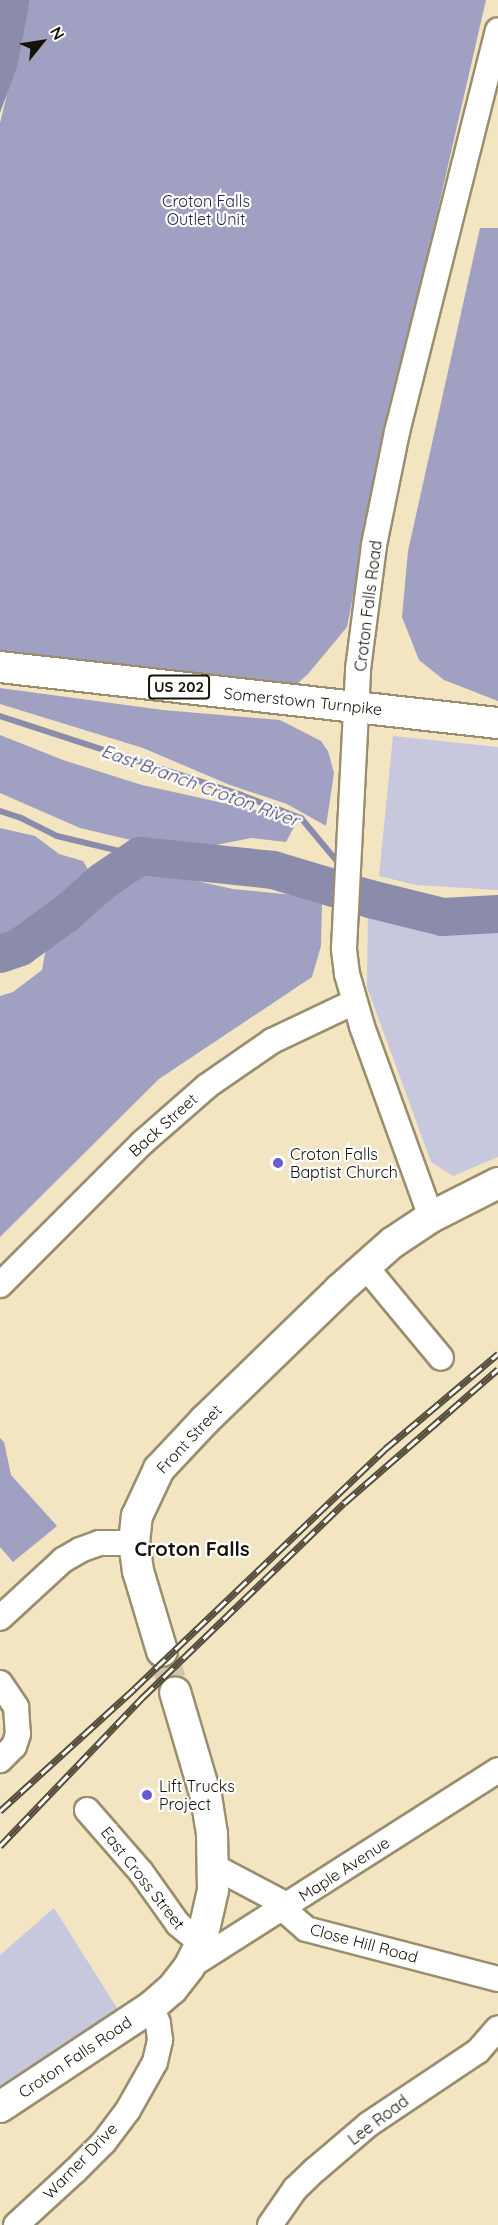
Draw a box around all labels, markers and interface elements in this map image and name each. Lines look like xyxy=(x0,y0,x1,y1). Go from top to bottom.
north arrow xyxy=(12,12,72,72)
text: N xyxy=(46,23,69,43)
park label: Croton Falls Outlet Unit xyxy=(162,191,250,229)
street label: Croton Falls Road xyxy=(350,539,386,673)
road number: US 202 xyxy=(148,675,210,699)
street label: Somerstown Turnpike xyxy=(223,683,383,719)
water label: East Branch Croton River xyxy=(98,740,302,832)
street label: Back Street xyxy=(125,1089,201,1161)
place label: Croton Falls Baptist Church xyxy=(290,1144,398,1182)
marker: Croton Falls Baptist Church xyxy=(271,1156,285,1170)
street label: Front Street xyxy=(152,1401,226,1477)
district label: Croton Falls xyxy=(134,1536,250,1560)
place label: Lift Trucks Project xyxy=(159,1776,235,1814)
marker: Lift Trucks Project xyxy=(140,1788,154,1802)
street label: East Cross Street xyxy=(97,1823,189,1933)
street label: Maple Avenue xyxy=(295,1833,393,1905)
street label: Close Hill Road xyxy=(308,1919,420,1967)
street label: Croton Falls Road xyxy=(15,2012,135,2102)
street label: Lee Road xyxy=(344,2091,412,2149)
street label: Warner Drive xyxy=(39,2119,121,2203)

